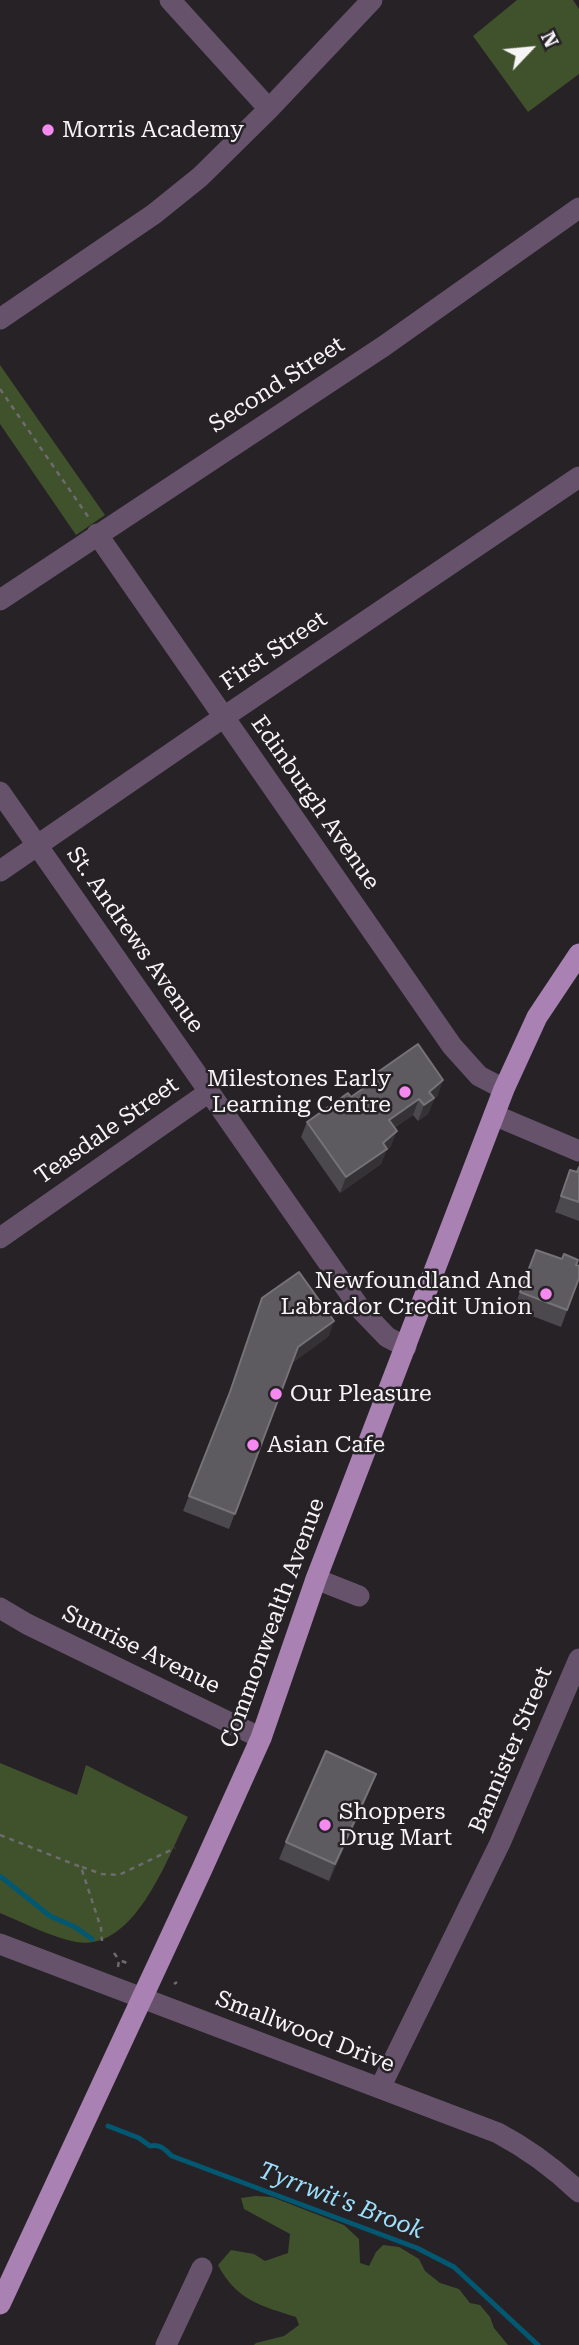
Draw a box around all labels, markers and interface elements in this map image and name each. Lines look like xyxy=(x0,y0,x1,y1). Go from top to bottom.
north arrow xyxy=(495,14,565,84)
text: N xyxy=(536,28,563,51)
place label: Morris Academy xyxy=(62,116,244,144)
marker: Morris Academy xyxy=(40,122,56,138)
street label: Second Street xyxy=(204,331,350,439)
street label: First Street xyxy=(216,605,332,697)
street label: Edinburgh Avenue xyxy=(245,711,385,895)
street label: St. Andrews Avenue xyxy=(60,842,210,1038)
place label: Milestones Early Learning Centre xyxy=(207,1065,391,1119)
street label: Teasdale Street xyxy=(30,1071,184,1191)
marker: Milestones Early Learning Centre xyxy=(397,1084,413,1100)
place label: Newfoundland And Labrador Credit Union xyxy=(280,1267,532,1321)
marker: Newfoundland And Labrador Credit Union xyxy=(538,1286,554,1302)
place label: Our Pleasure xyxy=(290,1380,432,1408)
marker: Our Pleasure xyxy=(268,1386,284,1402)
place label: Asian Cafe xyxy=(267,1431,385,1459)
marker: Asian Cafe xyxy=(245,1437,261,1453)
street label: Commonwealth Avenue xyxy=(215,1494,331,1752)
street label: Sunrise Avenue xyxy=(58,1600,224,1700)
street label: Bannister Street xyxy=(464,1663,558,1837)
place label: Shoppers Drug Mart xyxy=(339,1798,452,1852)
marker: Shoppers Drug Mart xyxy=(317,1817,333,1833)
street label: Smallwood Drive xyxy=(212,1985,398,2079)
water label: Tyrrwit's Brook xyxy=(254,2156,428,2246)

